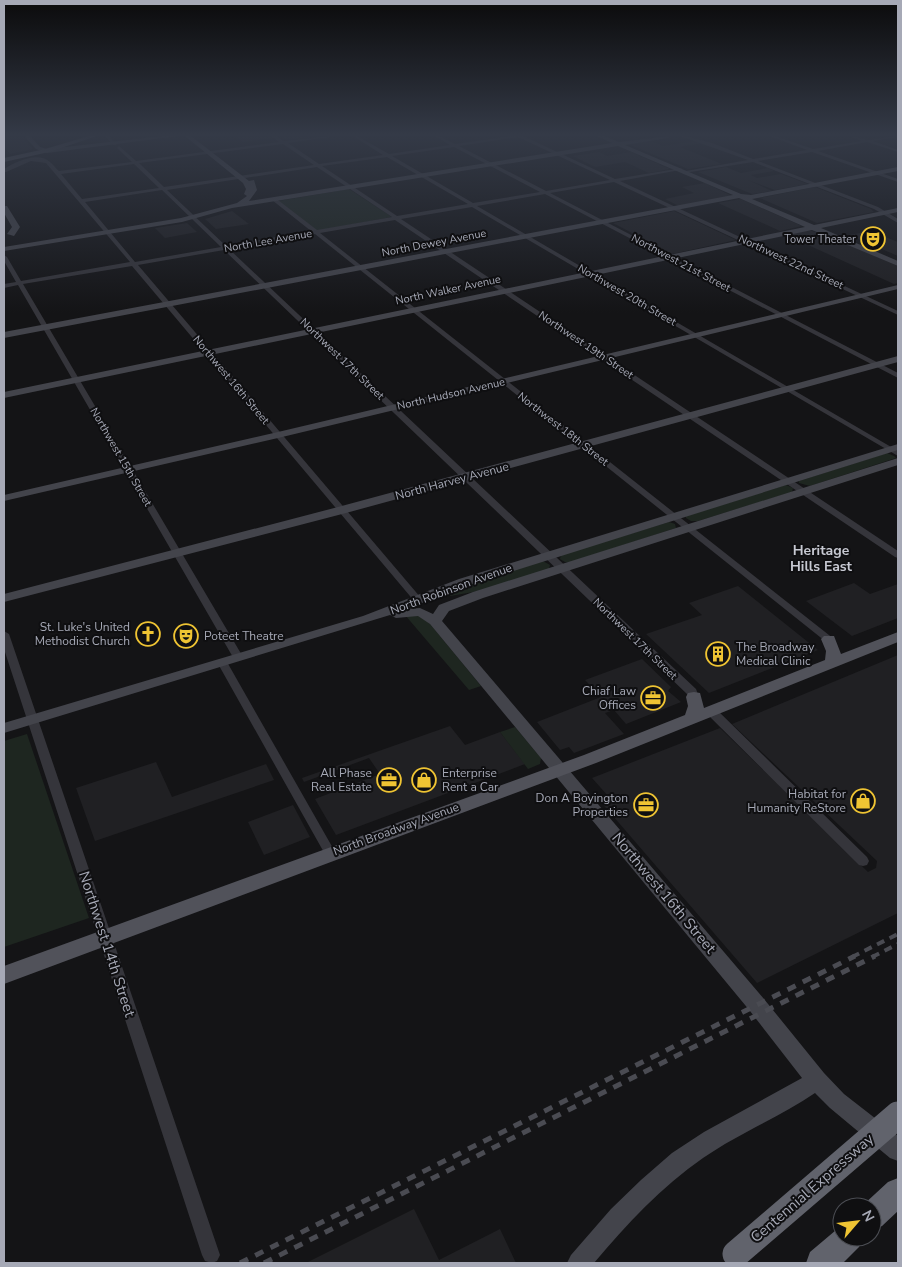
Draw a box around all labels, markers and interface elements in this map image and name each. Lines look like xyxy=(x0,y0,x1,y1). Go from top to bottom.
street label: North Dewey Avenue xyxy=(380,225,488,260)
street label: North Lee Avenue xyxy=(223,226,313,256)
theatre icon: Tower Theater xyxy=(860,226,886,252)
street label: Northwest 21st Street xyxy=(629,230,733,296)
street label: Northwest 22nd Street xyxy=(736,231,846,293)
place label: Tower Theater xyxy=(784,232,856,247)
street label: Northwest 20th Street xyxy=(575,261,679,329)
street label: North Walker Avenue xyxy=(394,271,502,308)
street label: Northwest 19th Street xyxy=(536,308,637,383)
street label: Northwest 17th Street xyxy=(297,315,387,403)
street label: Northwest 16th Street xyxy=(189,332,273,428)
street label: North Hudson Avenue xyxy=(396,374,507,414)
street label: Northwest 18th Street xyxy=(514,389,612,469)
street label: Northwest 15th Street xyxy=(87,405,155,509)
street label: North Harvey Avenue xyxy=(393,458,511,504)
district label: Heritage Hills East xyxy=(790,541,853,576)
street label: North Robinson Avenue xyxy=(388,559,514,619)
street label: Northwest 17th Street xyxy=(590,595,680,683)
place label: St. Luke's United Methodist Church xyxy=(35,619,130,649)
church icon: St. Luke's United Methodist Church xyxy=(135,621,161,647)
theatre icon: Poteet Theatre xyxy=(173,623,199,649)
place label: Poteet Theatre xyxy=(204,628,284,644)
place label: The Broadway Medical Clinic xyxy=(736,639,815,669)
building icon: The Broadway Medical Clinic xyxy=(705,641,731,667)
place label: Chiaf Law Offices xyxy=(582,683,636,713)
office icon: Chiaf Law Offices xyxy=(640,685,666,711)
place label: All Phase Real Estate xyxy=(311,765,372,795)
place label: Enterprise Rent a Car xyxy=(442,765,499,795)
office icon: All Phase Real Estate xyxy=(376,767,402,793)
shop icon: Enterprise Rent a Car xyxy=(411,767,437,793)
place label: Habitat for Humanity ReStore xyxy=(747,786,847,816)
shop icon: Habitat for Humanity ReStore xyxy=(850,788,876,814)
place label: Don A Boyington Properties xyxy=(536,790,628,820)
office icon: Don A Boyington Properties xyxy=(633,792,659,818)
street label: North Broadway Avenue xyxy=(331,799,461,859)
street label: Northwest 16th Street xyxy=(607,828,721,958)
street label: Northwest 14th Street xyxy=(74,869,140,1020)
street label: Centennial Expressway xyxy=(746,1129,878,1247)
north arrow xyxy=(832,1197,882,1247)
text: N xyxy=(857,1207,879,1225)

